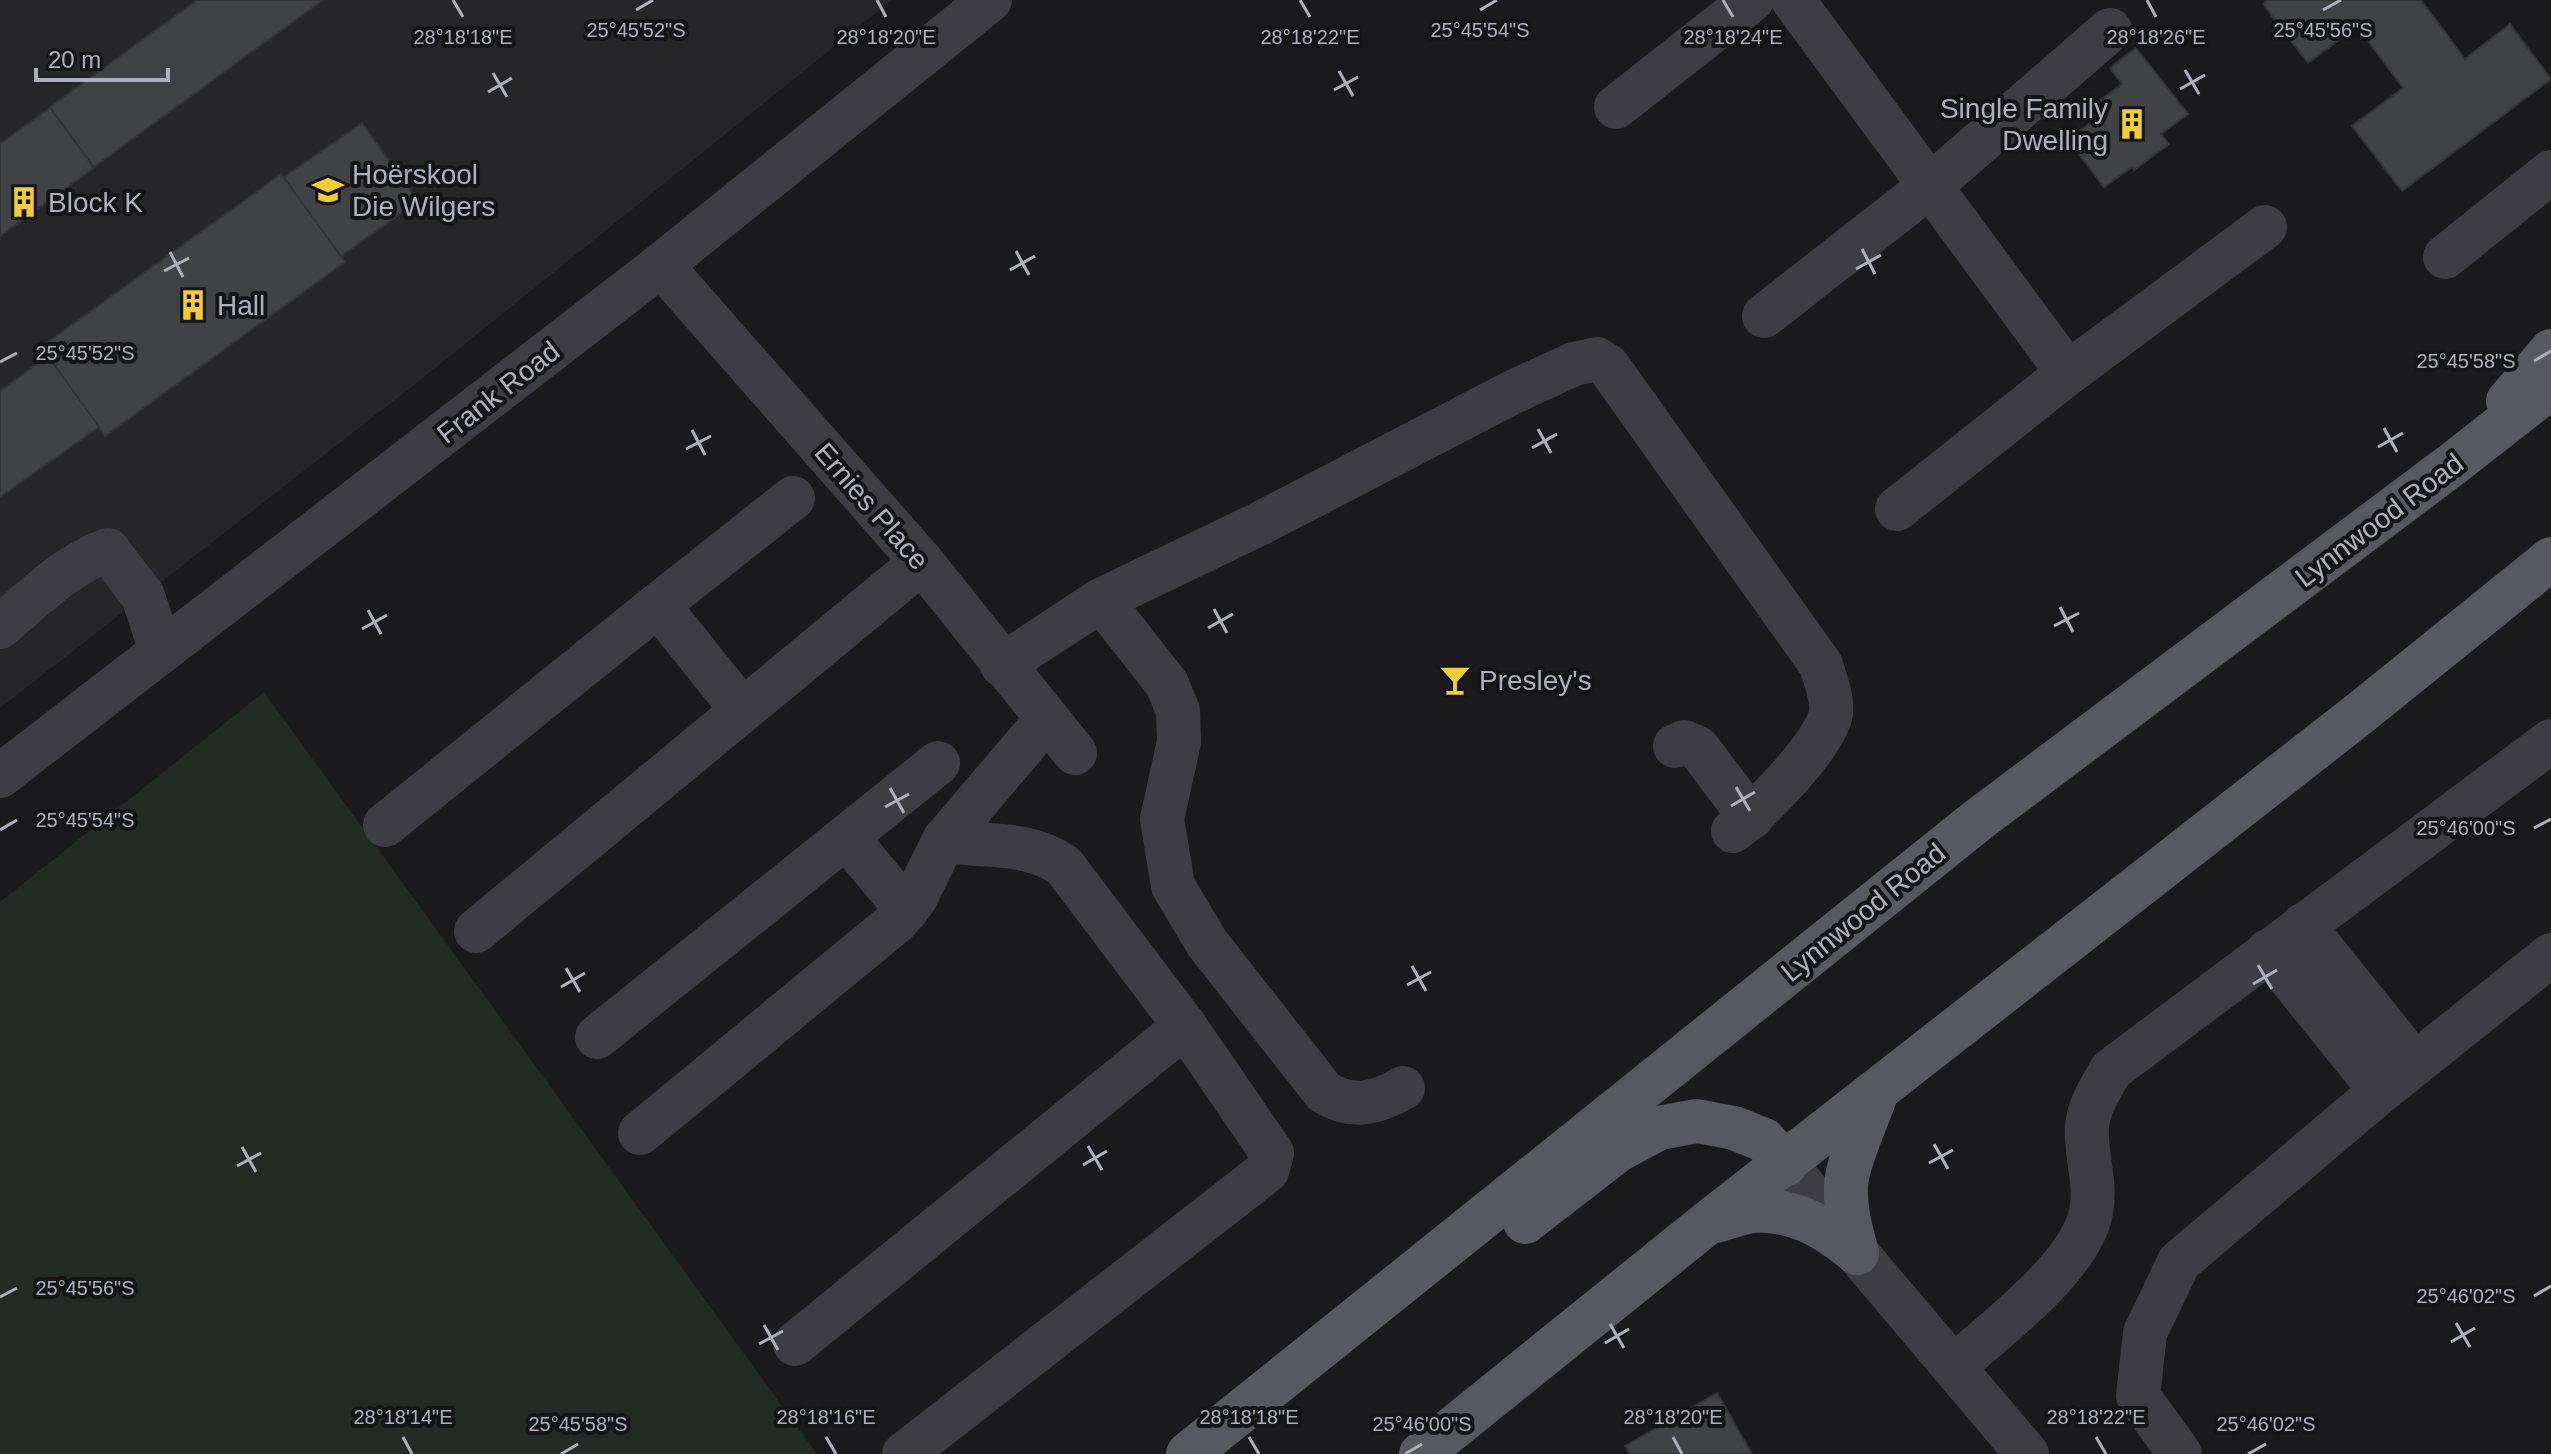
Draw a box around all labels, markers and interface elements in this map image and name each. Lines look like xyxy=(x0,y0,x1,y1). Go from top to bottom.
text: 25°45'52"S xyxy=(587,19,686,41)
text: 25°45'54"S xyxy=(1431,19,1530,41)
text: 25°45'56"S xyxy=(2274,19,2373,41)
text: 28°18'18"E xyxy=(414,26,513,48)
text: 28°18'20"E xyxy=(837,26,936,48)
text: 28°18'22"E xyxy=(1261,26,1360,48)
text: 28°18'24"E xyxy=(1684,26,1783,48)
text: 28°18'26"E xyxy=(2107,26,2206,48)
scale bar xyxy=(36,32,168,82)
text: 20 m xyxy=(48,46,101,73)
place label: Single Family Dwelling xyxy=(1940,93,2108,156)
building icon: Single Family Dwelling xyxy=(2115,107,2149,141)
place label: Hoërskool Die Wilgers xyxy=(352,159,495,222)
school or university icon: Hoërskool Die Wilgers xyxy=(311,173,345,207)
building icon: Block K xyxy=(7,185,41,219)
place label: Block K xyxy=(48,187,143,218)
building icon: Hall xyxy=(176,288,210,322)
place label: Hall xyxy=(217,290,265,321)
street label: Frank Road xyxy=(431,335,565,450)
text: 25°45'52"S xyxy=(36,342,135,364)
text: 25°45'58"S xyxy=(2417,350,2516,372)
street label: Ernies Place xyxy=(808,437,935,576)
street label: Lynnwood Road xyxy=(2290,447,2469,593)
bar icon: Presley's xyxy=(1438,663,1472,697)
place label: Presley's xyxy=(1479,665,1592,696)
text: 25°45'54"S xyxy=(36,809,135,831)
text: 25°46'00"S xyxy=(2417,817,2516,839)
street label: Lynnwood Road xyxy=(1775,837,1951,988)
text: 25°45'56"S xyxy=(36,1277,135,1299)
text: 25°46'02"S xyxy=(2417,1285,2516,1307)
text: 28°18'14"E xyxy=(354,1406,453,1428)
text: 28°18'16"E xyxy=(777,1406,876,1428)
text: 28°18'18"E xyxy=(1200,1406,1299,1428)
text: 28°18'20"E xyxy=(1624,1406,1723,1428)
text: 28°18'22"E xyxy=(2047,1406,2146,1428)
text: 25°45'58"S xyxy=(529,1413,628,1435)
text: 25°46'00"S xyxy=(1373,1413,1472,1435)
text: 25°46'02"S xyxy=(2217,1413,2316,1435)

